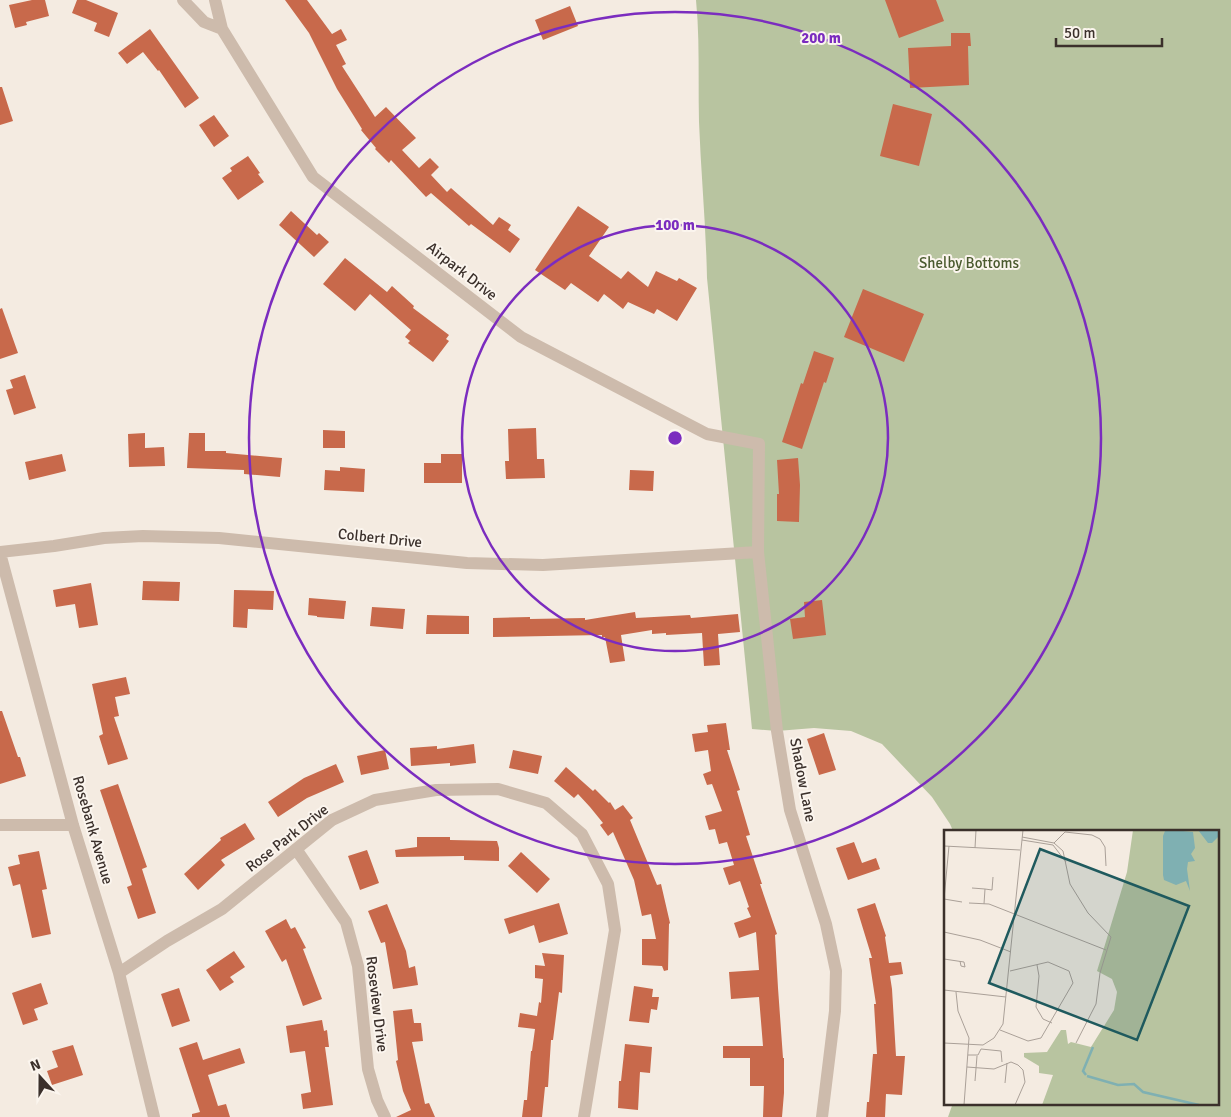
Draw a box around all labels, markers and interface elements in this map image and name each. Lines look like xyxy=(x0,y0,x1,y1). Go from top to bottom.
scale bar xyxy=(1056,15,1162,47)
text: 50 m xyxy=(1064,24,1095,42)
text: 200 m xyxy=(801,29,841,47)
text: 100 m xyxy=(655,216,695,234)
street label: Airpark Drive xyxy=(423,238,501,304)
park label: Shelby Bottoms xyxy=(919,254,1019,272)
centre of rings xyxy=(666,429,684,447)
street label: Colbert Drive xyxy=(337,525,423,551)
street label: Shadow Lane xyxy=(786,737,820,823)
street label: Rosebank Avenue xyxy=(69,774,117,886)
street label: Rose Park Drive xyxy=(242,800,332,876)
inset map xyxy=(944,830,1218,1104)
street label: Roseview Drive xyxy=(362,955,392,1053)
north arrow xyxy=(15,1052,65,1102)
text: N xyxy=(28,1056,43,1075)

